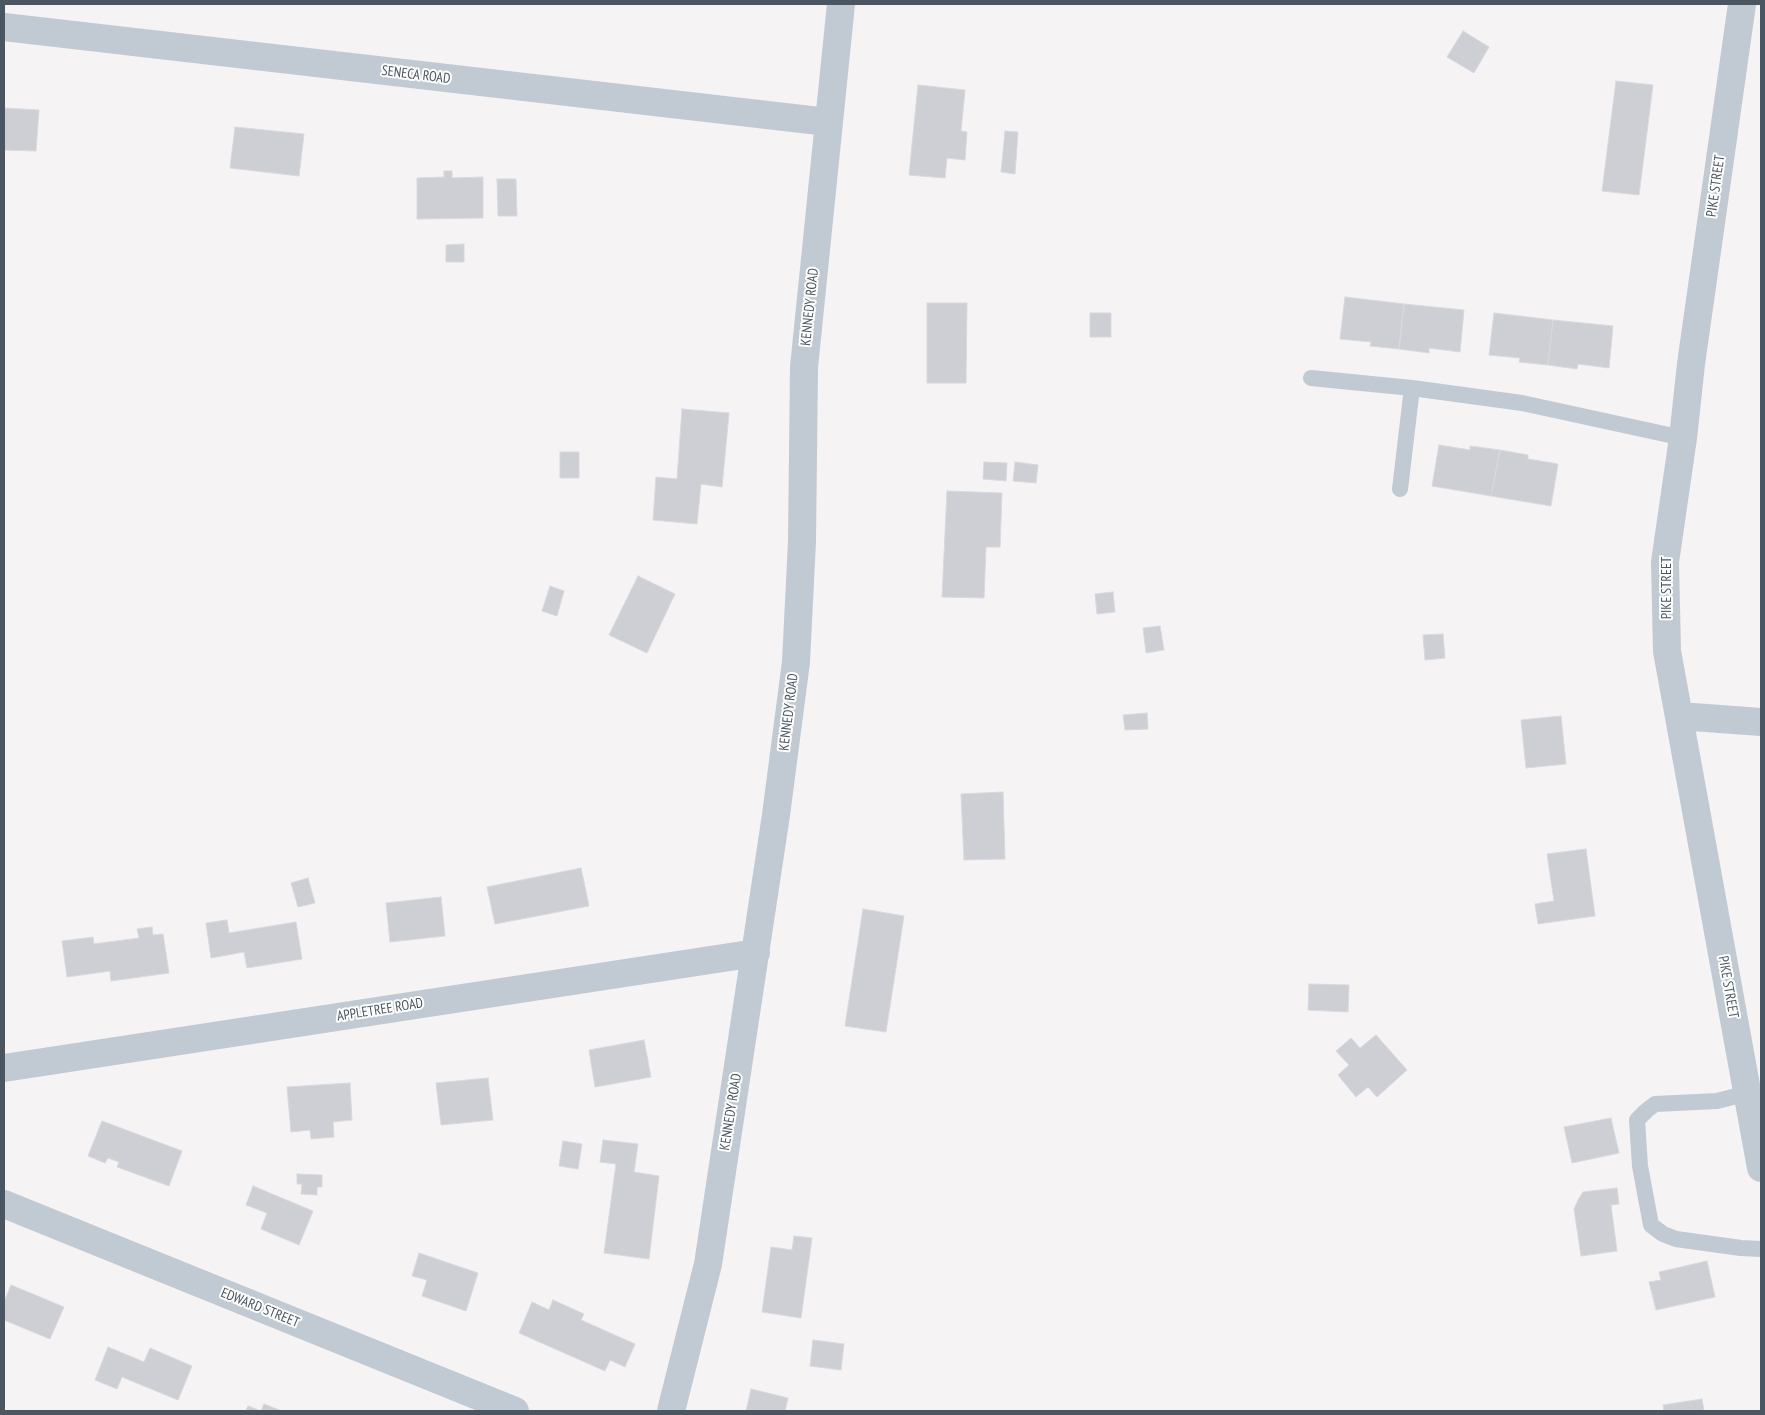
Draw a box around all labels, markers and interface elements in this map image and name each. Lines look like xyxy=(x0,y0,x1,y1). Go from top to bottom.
street label: SENECA ROAD xyxy=(381,62,451,88)
street label: PIKE STREET xyxy=(1703,154,1729,218)
street label: KENNEDY ROAD xyxy=(798,267,822,347)
street label: PIKE STREET xyxy=(1659,557,1675,619)
street label: KENNEDY ROAD xyxy=(776,672,802,752)
street label: PIKE STREET xyxy=(1714,955,1742,1019)
street label: APPLETREE ROAD xyxy=(336,995,424,1025)
street label: KENNEDY ROAD xyxy=(717,1072,745,1152)
street label: EDWARD STREET xyxy=(218,1285,302,1331)

